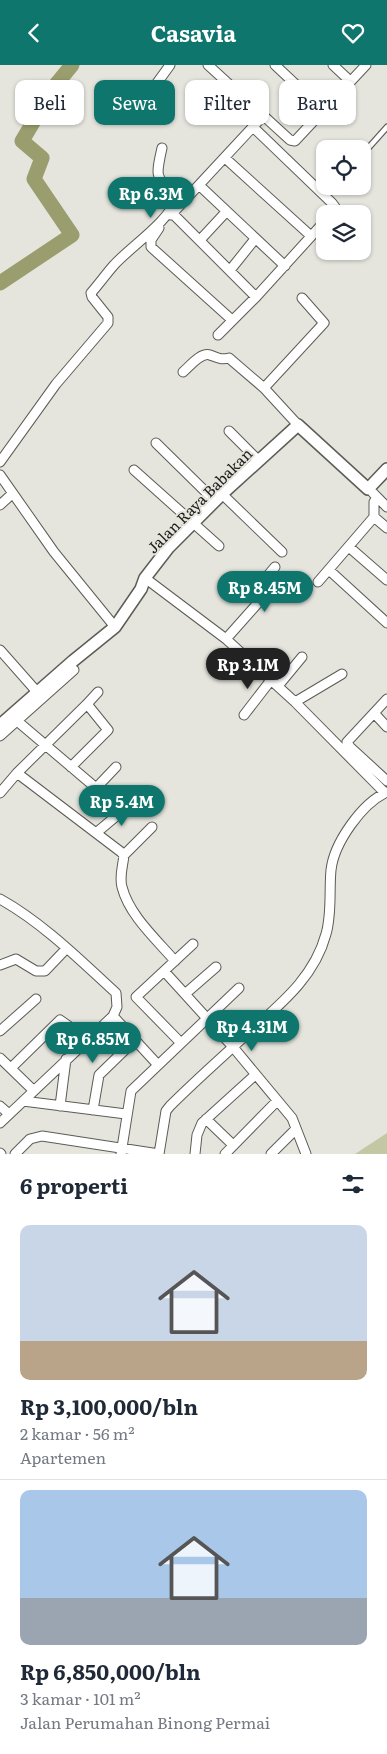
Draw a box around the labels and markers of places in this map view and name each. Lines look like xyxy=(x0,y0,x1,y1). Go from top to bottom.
pin: Rp 6.3M xyxy=(105,177,197,219)
pin: Rp 8.45M xyxy=(213,571,317,613)
pin: Rp 3.1M xyxy=(202,647,294,690)
pin: Rp 5.4M xyxy=(76,785,168,827)
pin: Rp 4.31M xyxy=(200,1009,304,1052)
pin: Rp 6.85M xyxy=(41,1021,145,1064)

